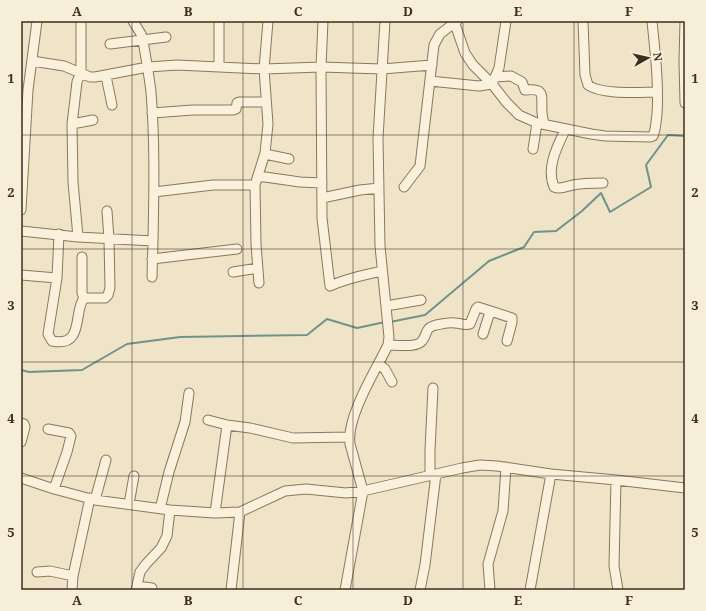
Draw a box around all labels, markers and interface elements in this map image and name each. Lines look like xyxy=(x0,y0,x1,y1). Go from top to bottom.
text: A xyxy=(72,2,82,20)
text: B xyxy=(184,2,193,20)
text: C xyxy=(294,2,303,20)
text: D xyxy=(403,2,413,20)
text: E xyxy=(514,2,523,20)
text: F xyxy=(625,2,633,20)
north arrow xyxy=(628,38,668,78)
text: N xyxy=(650,51,666,62)
text: 1 xyxy=(7,69,15,87)
text: 1 xyxy=(691,69,699,87)
text: 2 xyxy=(7,183,15,201)
text: 2 xyxy=(691,183,699,201)
text: 3 xyxy=(7,296,15,314)
text: 3 xyxy=(691,296,699,314)
text: 4 xyxy=(7,409,15,427)
text: 4 xyxy=(691,409,699,427)
text: 5 xyxy=(7,523,15,541)
text: 5 xyxy=(691,523,699,541)
text: A xyxy=(72,591,82,609)
text: B xyxy=(184,591,193,609)
text: C xyxy=(294,591,303,609)
text: D xyxy=(403,591,413,609)
text: E xyxy=(514,591,523,609)
text: F xyxy=(625,591,633,609)

